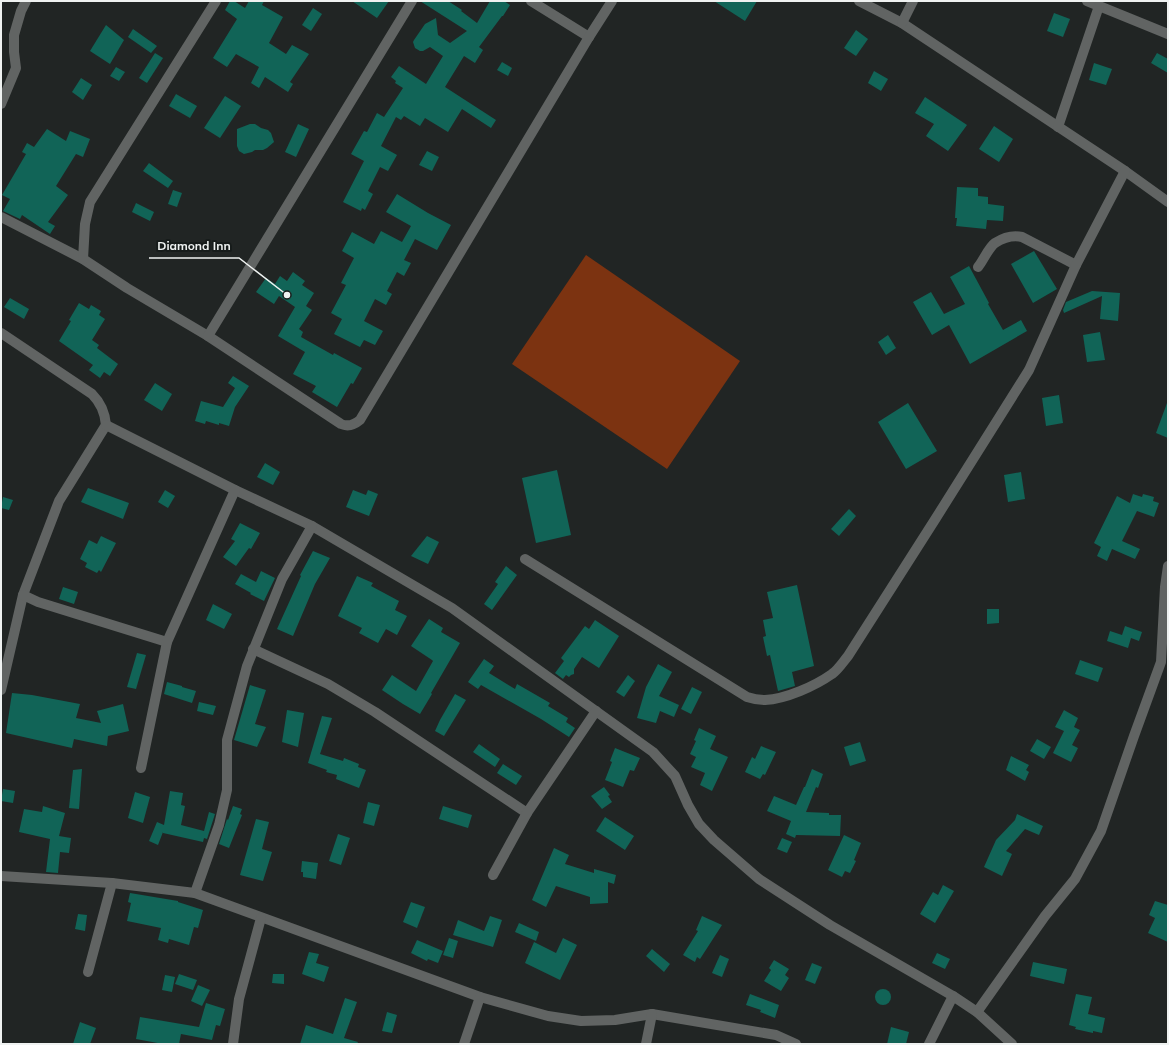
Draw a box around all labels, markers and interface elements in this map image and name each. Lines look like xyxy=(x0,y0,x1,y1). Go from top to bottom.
callout: Diamond Inn xyxy=(149,234,239,258)
text: Diamond Inn xyxy=(157,238,231,253)

